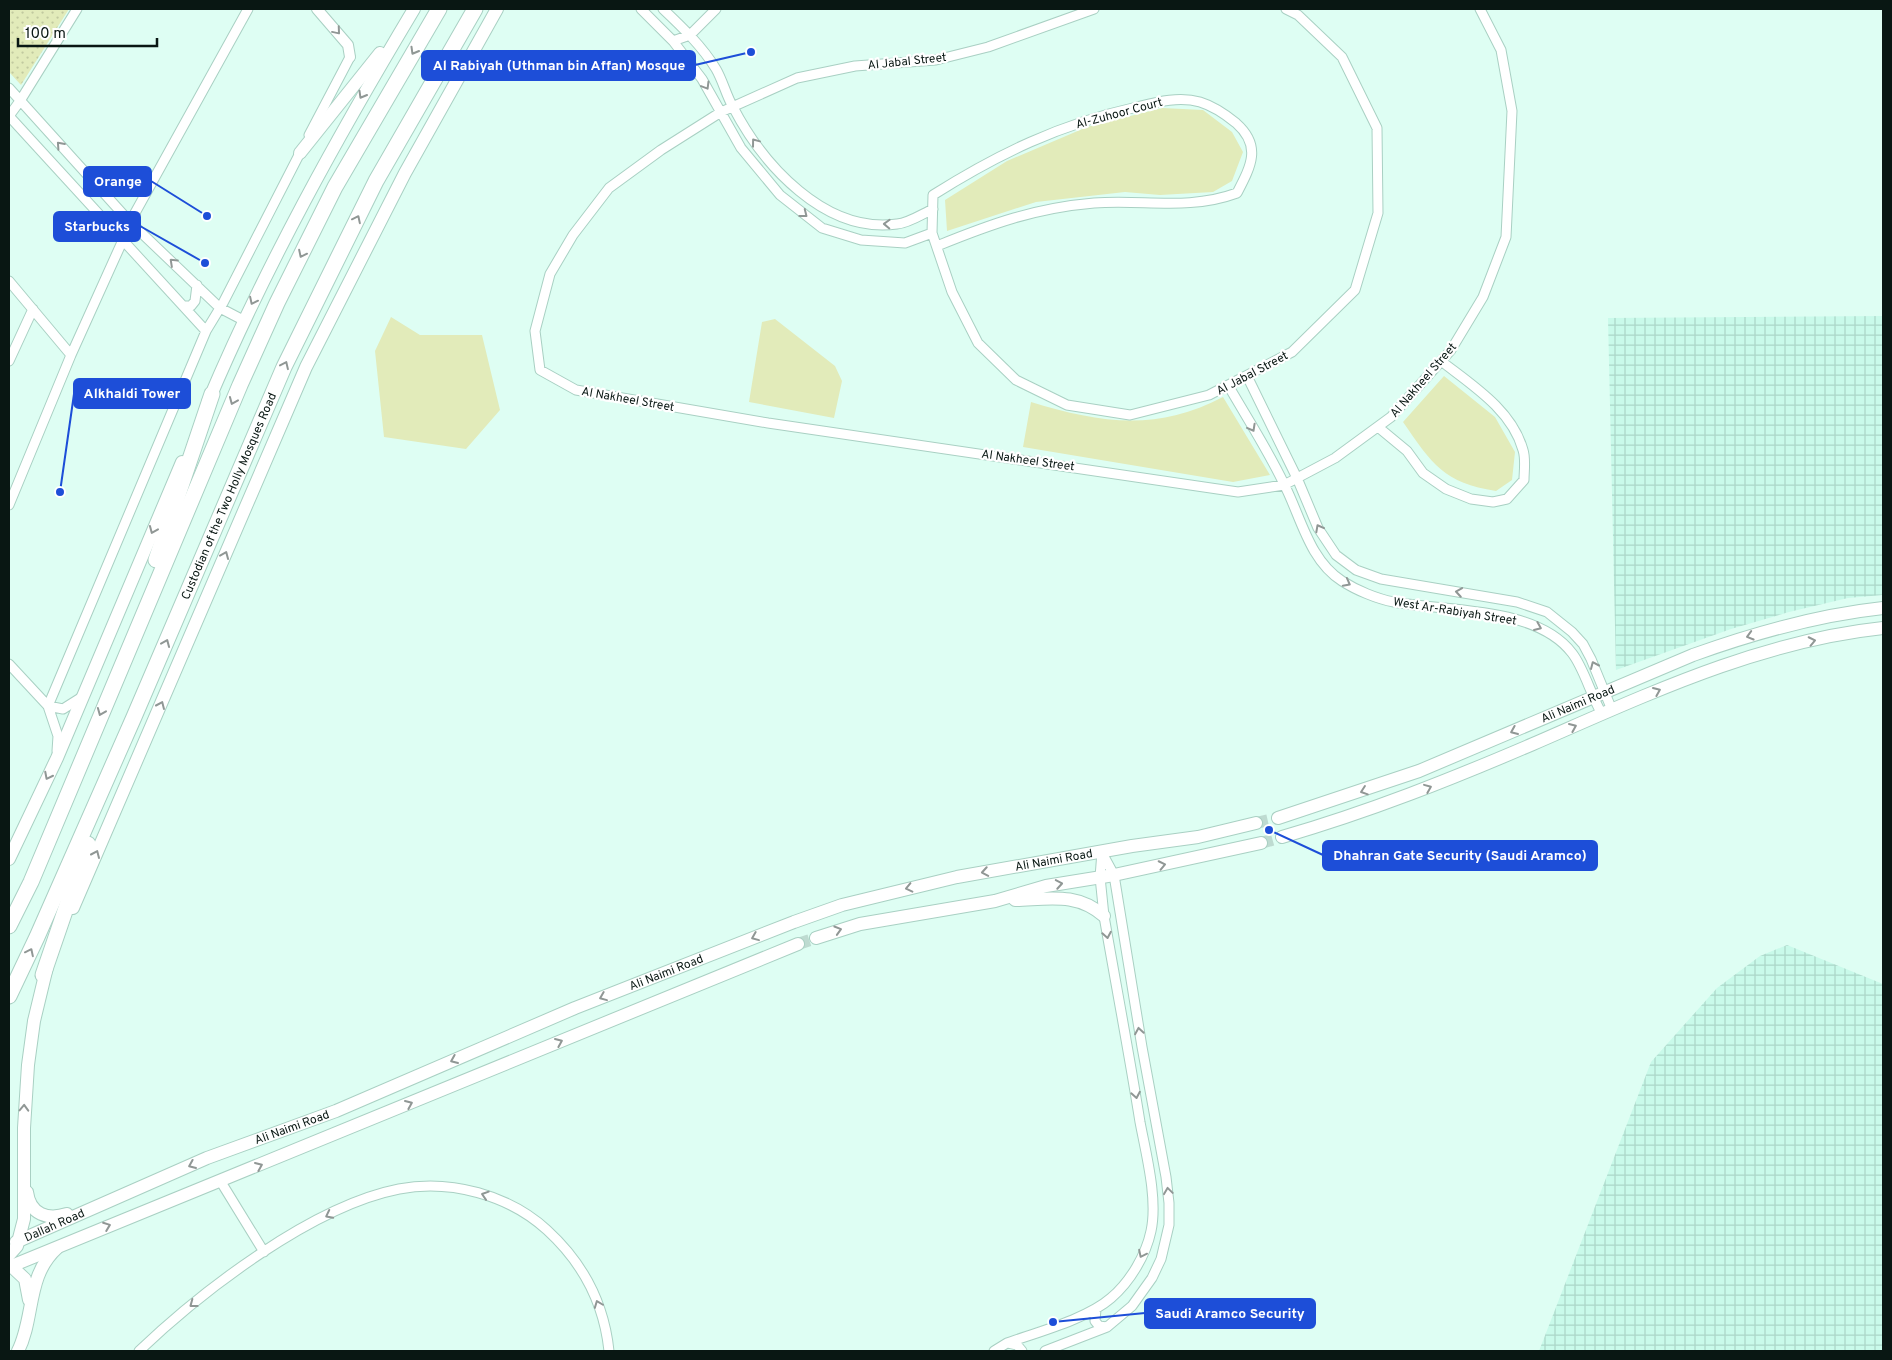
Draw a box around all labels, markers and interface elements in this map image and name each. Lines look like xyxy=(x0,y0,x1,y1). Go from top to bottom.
scale bar xyxy=(18,15,156,47)
text: 100 m xyxy=(25,25,66,44)
one-way arrow xyxy=(331,25,339,34)
one-way arrow xyxy=(411,45,421,54)
street label: Al Jabal Street xyxy=(867,50,947,74)
callout: Al Rabiyah (Uthman bin Affan) Mosque xyxy=(422,51,695,80)
text: Al Rabiyah (Uthman bin Affan) Mosque xyxy=(433,58,686,75)
one-way arrow xyxy=(699,81,709,90)
one-way arrow xyxy=(358,90,368,99)
street label: Al-Zuhoor Court xyxy=(1074,95,1164,133)
one-way arrow xyxy=(752,138,761,148)
one-way arrow xyxy=(57,142,66,151)
callout: Orange xyxy=(84,167,151,196)
text: Orange xyxy=(94,174,142,191)
one-way arrow xyxy=(798,208,807,216)
callout: Starbucks xyxy=(54,212,140,241)
one-way arrow xyxy=(351,215,361,224)
one-way arrow xyxy=(883,218,891,229)
text: Starbucks xyxy=(64,219,130,236)
one-way arrow xyxy=(298,249,308,258)
one-way arrow xyxy=(169,259,178,268)
one-way arrow xyxy=(249,296,259,305)
street label: Al Nakheel Street xyxy=(1387,340,1461,421)
street label: Al Jabal Street xyxy=(1214,348,1291,400)
one-way arrow xyxy=(279,361,290,370)
callout: Alkhaldi Tower xyxy=(74,379,190,408)
street label: Al Nakheel Street xyxy=(580,384,676,416)
text: Alkhaldi Tower xyxy=(84,386,181,403)
street label: Custodian of the Two Holly Mosques Road xyxy=(178,391,281,603)
one-way arrow xyxy=(229,396,240,405)
one-way arrow xyxy=(1246,422,1256,431)
street label: Al Nakheel Street xyxy=(980,447,1076,475)
one-way arrow xyxy=(1315,524,1325,533)
one-way arrow xyxy=(149,525,160,534)
one-way arrow xyxy=(219,551,230,560)
one-way arrow xyxy=(1341,576,1350,586)
one-way arrow xyxy=(1454,588,1463,598)
street label: West Ar-Rabiyah Street xyxy=(1392,594,1518,630)
one-way arrow xyxy=(1533,620,1542,631)
one-way arrow xyxy=(1746,630,1755,641)
one-way arrow xyxy=(1807,636,1816,646)
one-way arrow xyxy=(159,639,170,648)
one-way arrow xyxy=(1589,661,1600,670)
street label: Ali Naimi Road xyxy=(1539,682,1617,727)
one-way arrow xyxy=(1652,687,1661,697)
one-way arrow xyxy=(155,701,166,710)
one-way arrow xyxy=(97,707,108,716)
one-way arrow xyxy=(1568,722,1577,733)
one-way arrow xyxy=(1511,725,1519,735)
one-way arrow xyxy=(44,770,54,779)
one-way arrow xyxy=(1423,784,1432,794)
one-way arrow xyxy=(1360,785,1368,795)
callout: Dhahran Gate Security (Saudi Aramco) xyxy=(1323,841,1597,870)
street label: Ali Naimi Road xyxy=(1014,846,1094,876)
text: Dhahran Gate Security (Saudi Aramco) xyxy=(1333,848,1587,865)
one-way arrow xyxy=(90,850,101,859)
one-way arrow xyxy=(1158,860,1166,870)
one-way arrow xyxy=(981,867,989,877)
one-way arrow xyxy=(1055,879,1064,889)
one-way arrow xyxy=(905,882,914,893)
one-way arrow xyxy=(833,926,841,936)
one-way arrow xyxy=(751,931,759,941)
one-way arrow xyxy=(1101,931,1112,940)
one-way arrow xyxy=(24,948,34,957)
street label: Ali Naimi Road xyxy=(627,951,706,995)
one-way arrow xyxy=(600,991,608,1001)
one-way arrow xyxy=(1135,1027,1145,1036)
one-way arrow xyxy=(554,1037,563,1048)
one-way arrow xyxy=(450,1054,459,1065)
one-way arrow xyxy=(1130,1091,1140,1099)
one-way arrow xyxy=(404,1099,413,1110)
one-way arrow xyxy=(19,1104,30,1112)
street label: Ali Naimi Road xyxy=(253,1107,332,1149)
one-way arrow xyxy=(188,1159,197,1169)
one-way arrow xyxy=(254,1162,262,1172)
one-way arrow xyxy=(1163,1187,1174,1195)
one-way arrow xyxy=(482,1191,490,1201)
street label: Dallah Road xyxy=(22,1206,88,1246)
one-way arrow xyxy=(325,1209,334,1219)
one-way arrow xyxy=(103,1222,111,1232)
one-way arrow xyxy=(1138,1249,1148,1258)
one-way arrow xyxy=(190,1298,199,1306)
callout: Saudi Aramco Security xyxy=(1145,1299,1315,1328)
one-way arrow xyxy=(594,1300,604,1309)
text: Saudi Aramco Security xyxy=(1155,1306,1305,1323)

